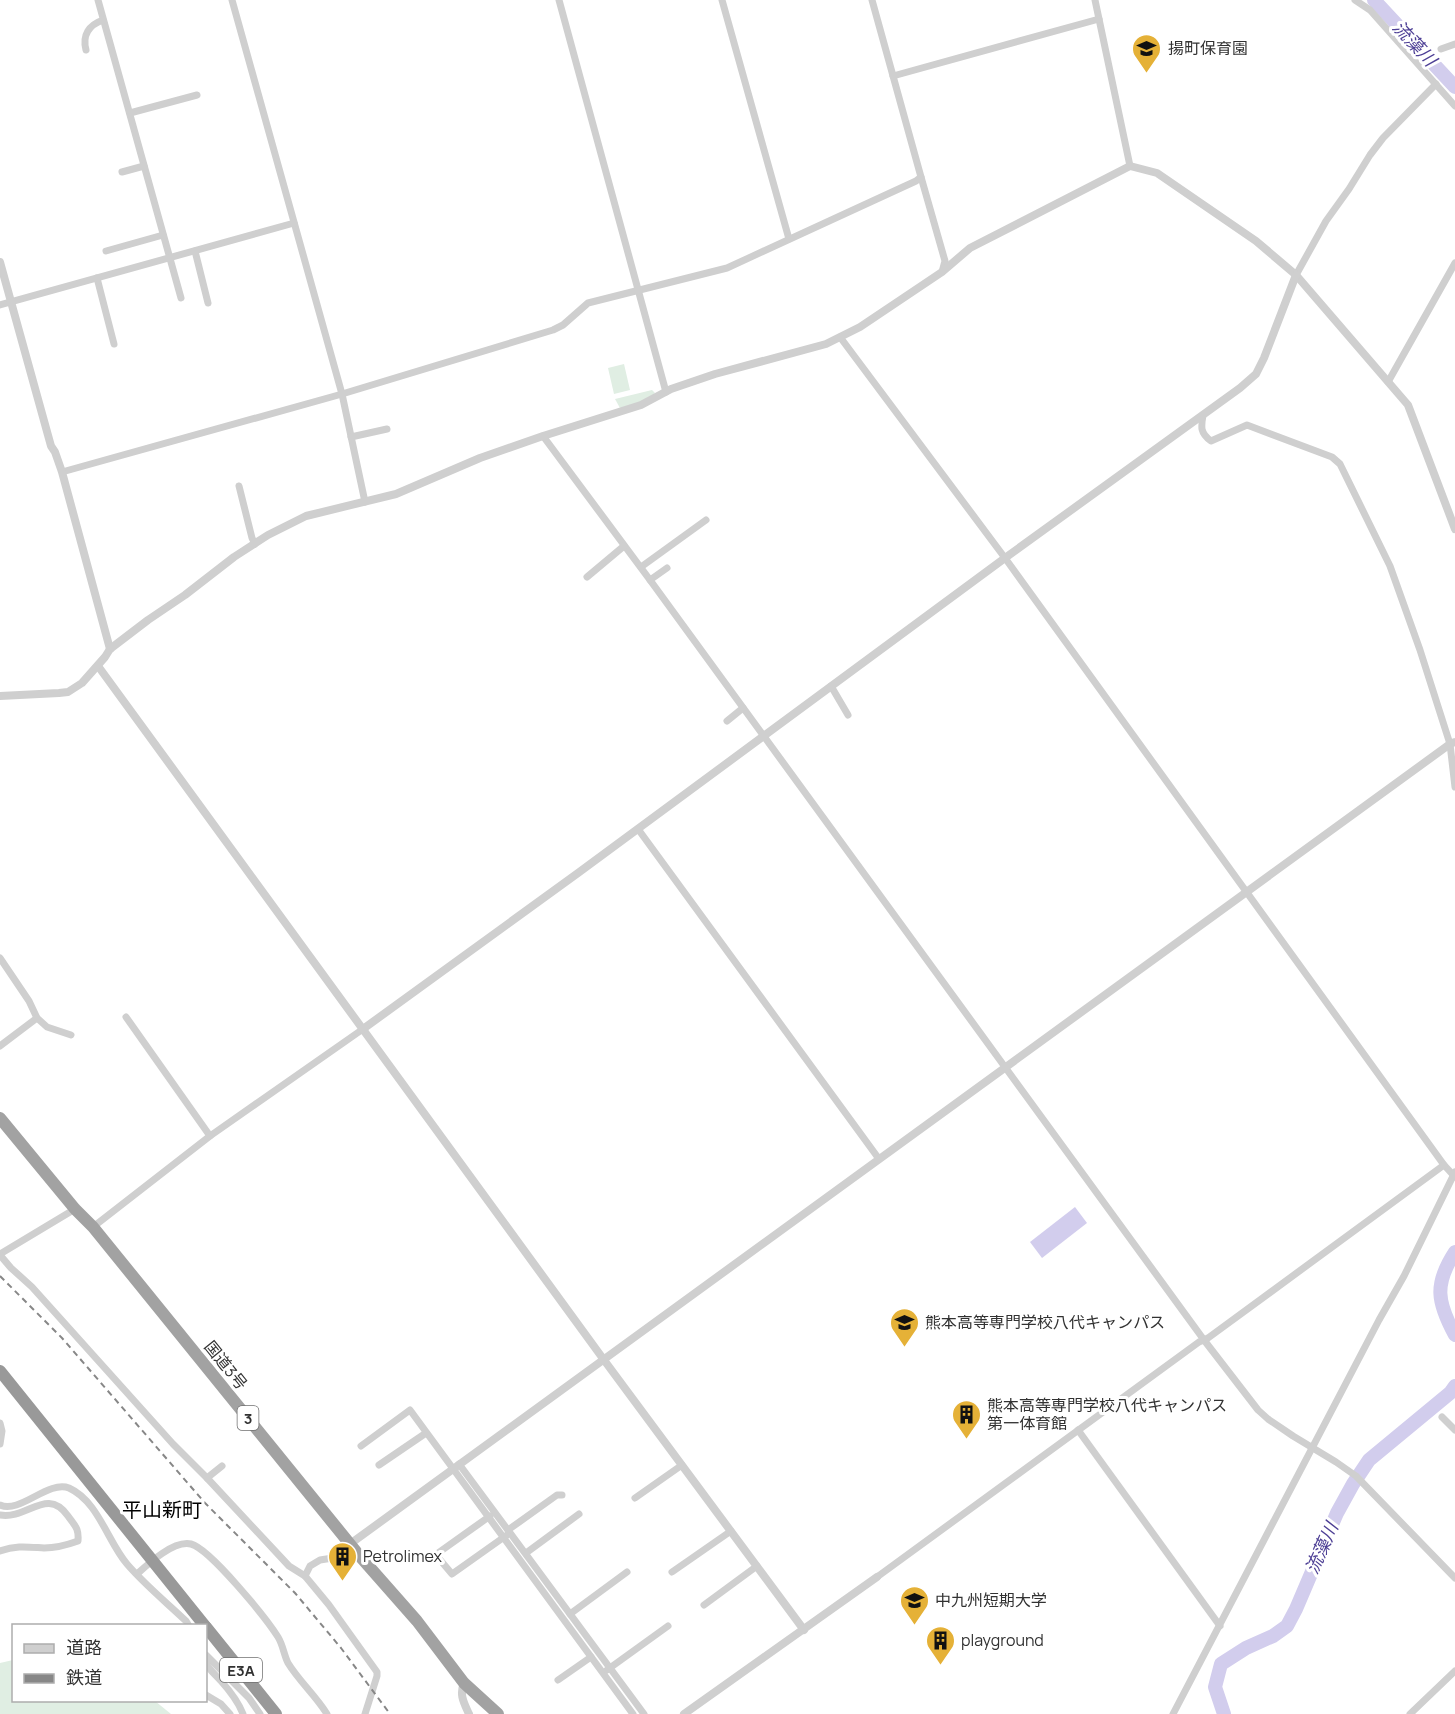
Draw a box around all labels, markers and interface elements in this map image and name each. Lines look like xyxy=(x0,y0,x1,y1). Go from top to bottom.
water label: 流藻川 xyxy=(1388,15,1444,72)
school or university icon: 揚町保育園 xyxy=(1131,32,1163,74)
place label: 揚町保育園 xyxy=(1168,37,1248,59)
school or university icon: 熊本高等専門学校八代キャンパス xyxy=(888,1306,920,1348)
place label: 熊本高等専門学校八代キャンパス xyxy=(925,1311,1165,1333)
street label: 国道3号 xyxy=(200,1336,252,1394)
place label: 熊本高等専門学校八代キャンパス 第一体育館 xyxy=(987,1394,1227,1434)
building icon: 熊本高等専門学校八代キャンパス 第一体育館 xyxy=(950,1398,982,1440)
road number: 3 xyxy=(238,1406,258,1430)
district label: 平山新町 xyxy=(122,1496,202,1523)
water label: 流藻川 xyxy=(1299,1517,1344,1578)
building icon: Petrolimex xyxy=(326,1540,358,1582)
place label: Petrolimex xyxy=(363,1545,442,1567)
school or university icon: 中九州短期大学 xyxy=(898,1584,930,1626)
place label: 中九州短期大学 xyxy=(935,1589,1047,1611)
legend xyxy=(12,1624,207,1702)
building icon: playground xyxy=(924,1624,956,1666)
place label: playground xyxy=(961,1629,1044,1651)
text: 道路 xyxy=(66,1635,102,1659)
road number: E3A xyxy=(220,1658,262,1682)
text: 鉄道 xyxy=(66,1665,102,1689)

